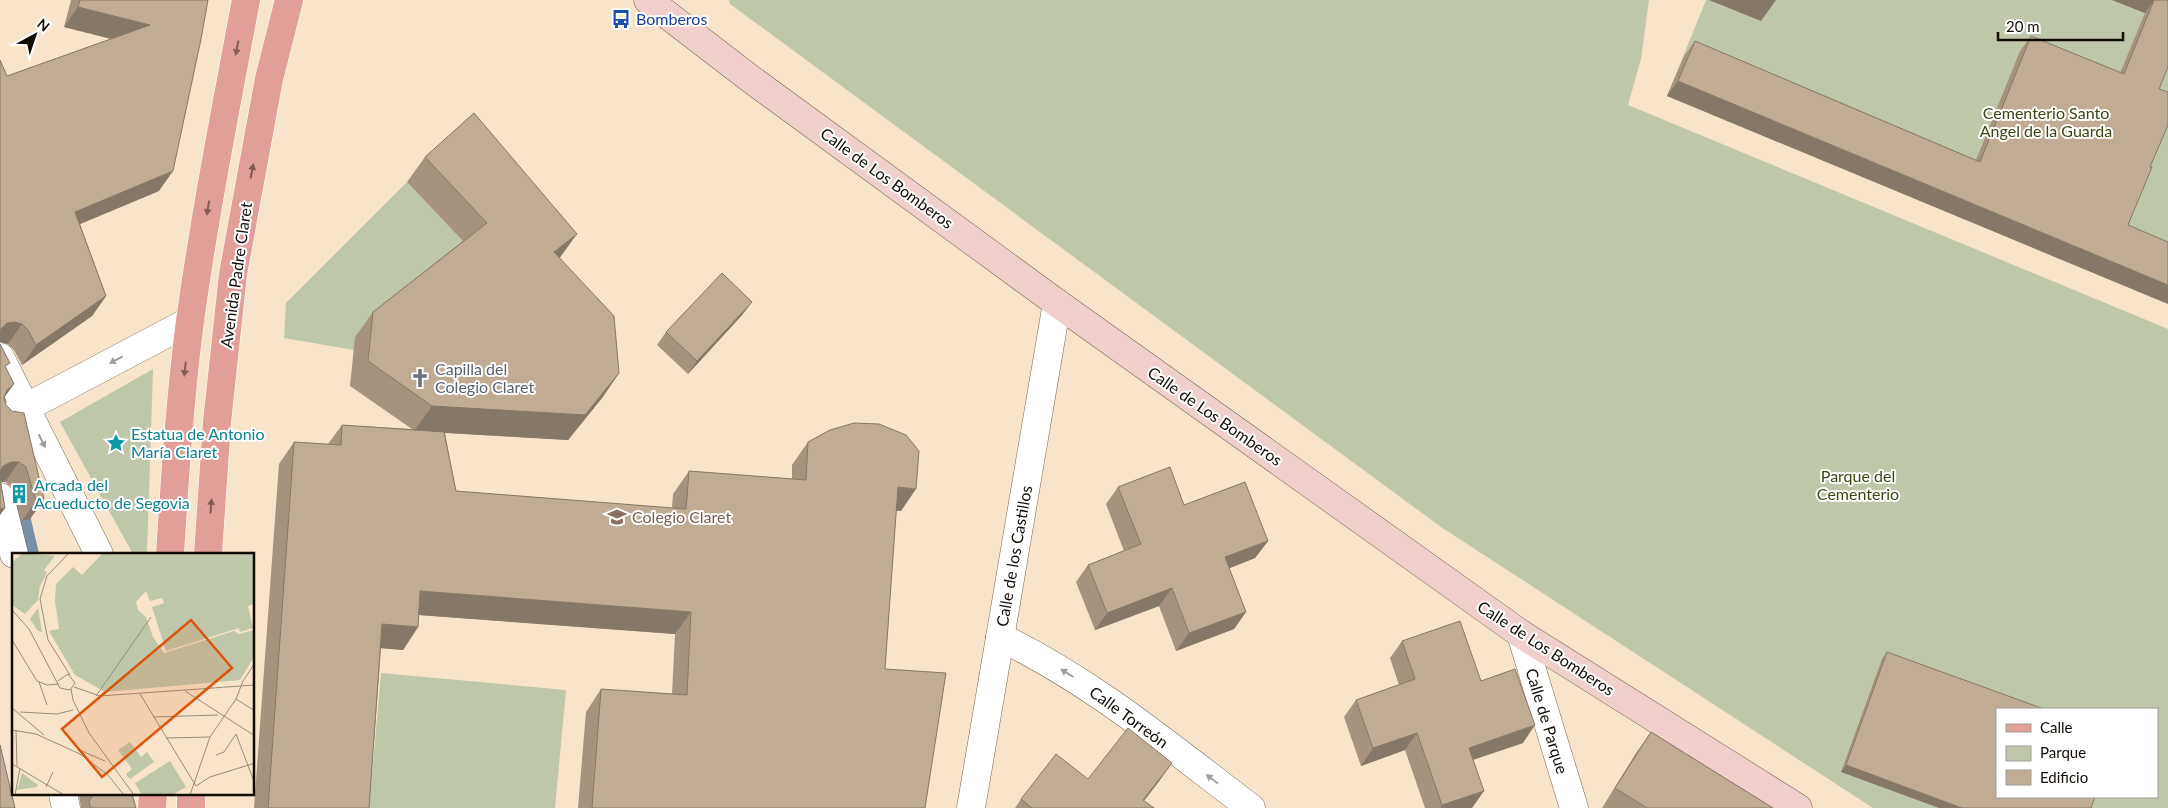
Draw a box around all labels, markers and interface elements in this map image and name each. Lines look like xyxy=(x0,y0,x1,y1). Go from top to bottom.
bus stop icon: Bomberos xyxy=(610,8,632,30)
place label: Bomberos xyxy=(636,9,707,28)
north arrow xyxy=(10,10,60,60)
scale bar xyxy=(1998,10,2123,42)
text: N xyxy=(34,15,53,35)
text: 20 m xyxy=(2006,17,2040,35)
one-way arrow xyxy=(232,40,240,56)
park label: Cementerio Santo Angel de la Guarda xyxy=(1980,103,2112,140)
street label: Calle de Los Bomberos xyxy=(817,123,957,232)
one-way arrow xyxy=(249,163,257,179)
one-way arrow xyxy=(203,200,211,216)
street label: Avenida Padre Claret xyxy=(216,201,255,349)
one-way arrow xyxy=(109,356,123,364)
place label: Capilla del Colegio Claret xyxy=(435,359,534,396)
one-way arrow xyxy=(181,361,189,377)
street label: Calle de Los Bomberos xyxy=(1145,362,1286,469)
church icon: Capilla del Colegio Claret xyxy=(409,367,431,389)
place label: Estatua de Antonio María Claret xyxy=(131,424,265,461)
place icon: Estatua de Antonio María Claret xyxy=(105,432,127,454)
one-way arrow xyxy=(38,434,46,448)
park label: Parque del Cementerio xyxy=(1817,466,1899,503)
place label: Arcada del Acueducto de Segovia xyxy=(34,475,190,512)
building icon: Arcada del Acueducto de Segovia xyxy=(8,483,30,505)
street label: Calle de los Castillos xyxy=(992,484,1035,628)
one-way arrow xyxy=(208,497,216,513)
school or university icon: Colegio Claret xyxy=(606,506,628,528)
place label: Colegio Claret xyxy=(632,507,731,526)
inset map xyxy=(12,553,255,796)
street label: Calle de Los Bomberos xyxy=(1474,596,1618,699)
street label: Calle de Parque xyxy=(1522,666,1573,776)
one-way arrow xyxy=(1060,668,1073,677)
street label: Calle Torreón xyxy=(1086,682,1172,751)
legend xyxy=(1996,708,2158,798)
text: Calle xyxy=(2040,718,2073,736)
text: Parque xyxy=(2040,743,2086,761)
text: Edificio xyxy=(2040,768,2088,786)
one-way arrow xyxy=(1206,773,1219,784)

